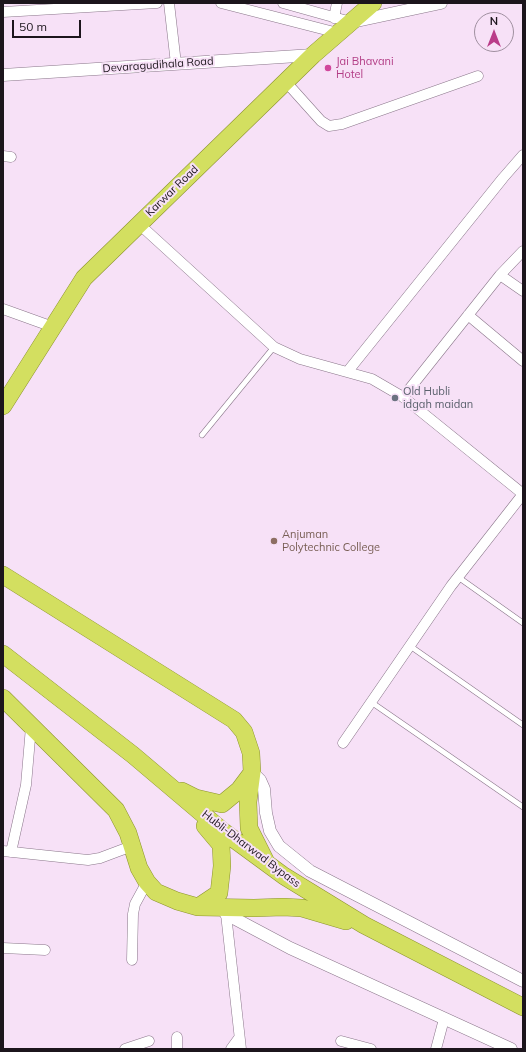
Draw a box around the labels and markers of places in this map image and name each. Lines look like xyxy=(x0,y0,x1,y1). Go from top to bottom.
place label: Jai Bhavani Hotel xyxy=(336,55,394,81)
marker: Jai Bhavani Hotel xyxy=(323,63,333,73)
place label: Old Hubli idgah maidan xyxy=(403,385,473,411)
marker: Old Hubli idgah maidan xyxy=(390,393,400,403)
place label: Anjuman Polytechnic College xyxy=(282,528,380,554)
marker: Anjuman Polytechnic College xyxy=(269,536,279,546)

